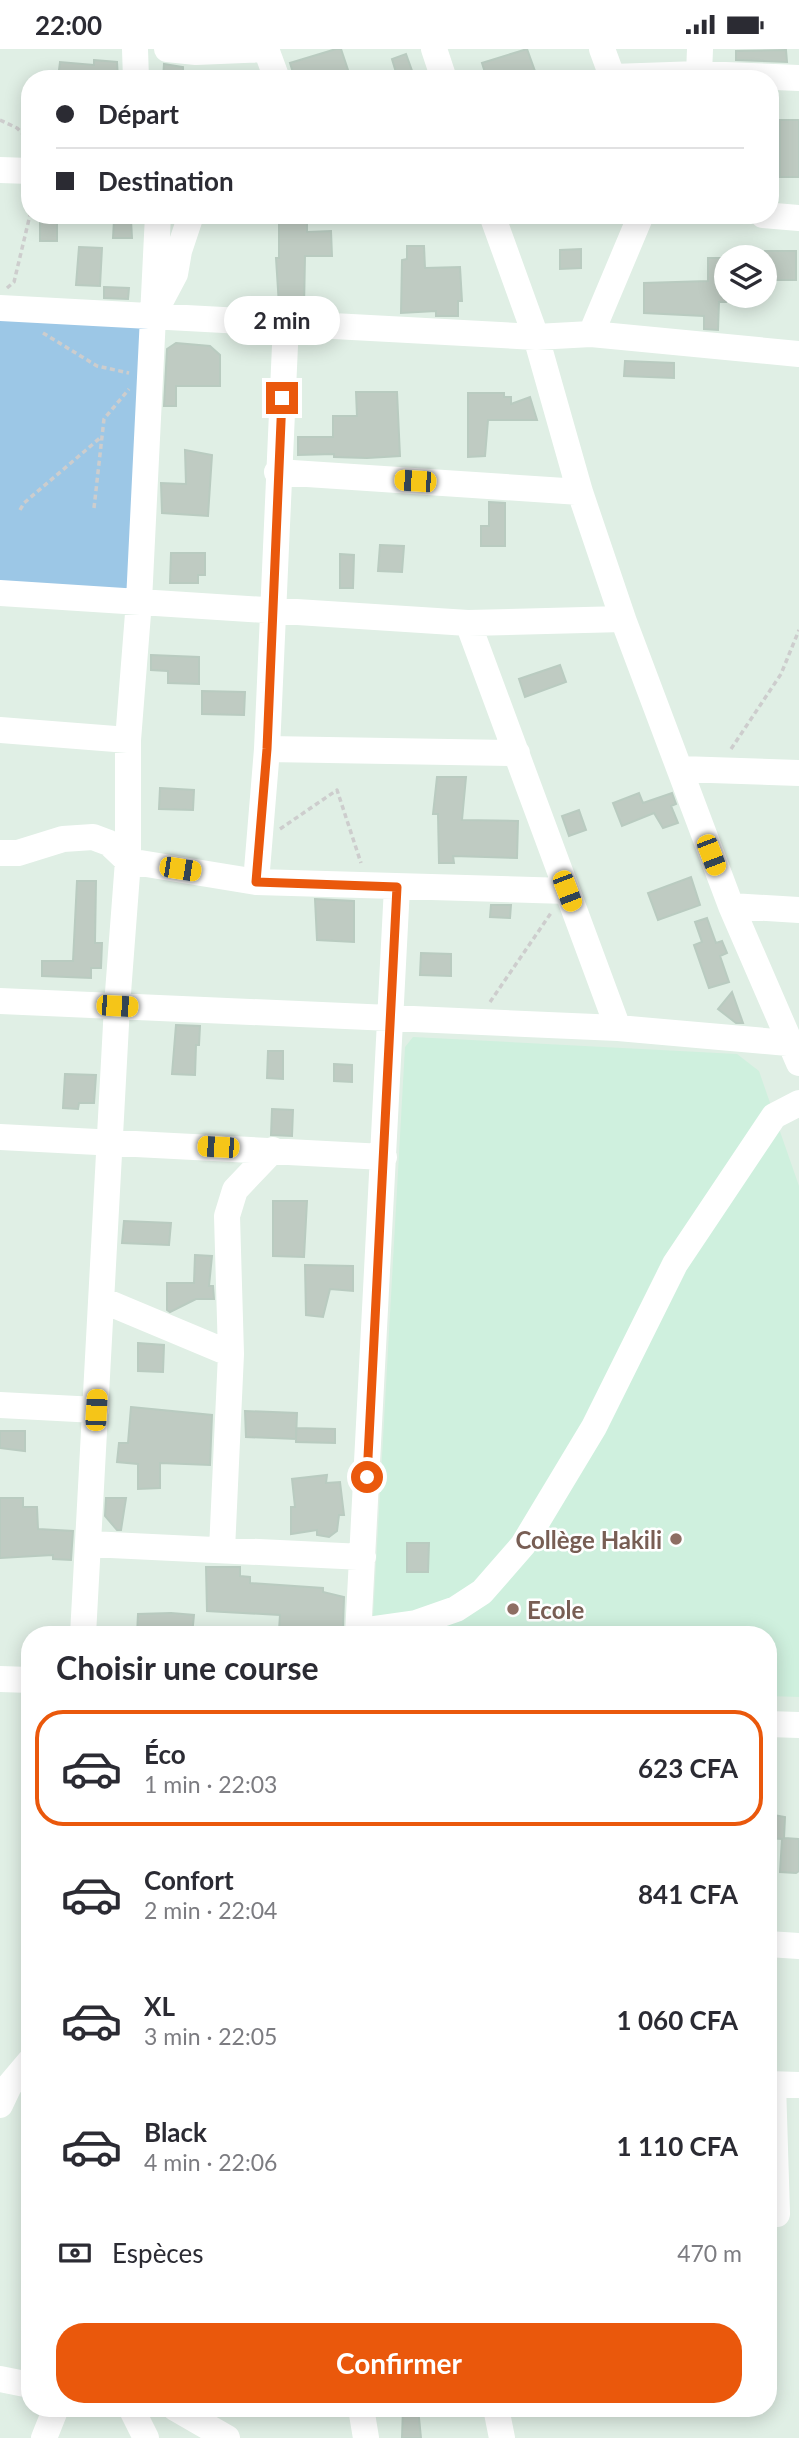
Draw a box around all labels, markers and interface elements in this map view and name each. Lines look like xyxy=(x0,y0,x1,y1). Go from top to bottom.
text: 22:00 xyxy=(35,9,102,41)
text: Départ xyxy=(98,98,179,130)
text: Destination xyxy=(98,165,234,197)
map controls xyxy=(714,245,777,308)
button: layers xyxy=(714,245,777,308)
callout: 2 min xyxy=(224,296,340,345)
text: 2 min xyxy=(253,306,311,334)
route end xyxy=(266,382,298,414)
car xyxy=(394,469,437,493)
car xyxy=(694,832,729,878)
car xyxy=(158,855,203,883)
car xyxy=(550,868,585,914)
car xyxy=(96,994,139,1018)
car xyxy=(197,1135,240,1159)
car xyxy=(85,1388,108,1432)
route start xyxy=(351,1461,383,1493)
place label: Collège Hakili xyxy=(515,1525,662,1554)
marker: Collège Hakili xyxy=(668,1531,684,1547)
place label: Ecole xyxy=(527,1595,584,1624)
marker: Ecole xyxy=(505,1601,521,1617)
text: Choisir une course xyxy=(56,1648,319,1687)
icon: car xyxy=(60,1737,123,1800)
text: Éco xyxy=(144,1738,186,1770)
text: 623 CFA xyxy=(638,1752,738,1784)
text: 1 min · 22:03 xyxy=(144,1770,277,1798)
icon: car xyxy=(60,1863,123,1926)
text: Confort xyxy=(144,1864,234,1896)
text: 841 CFA xyxy=(638,1878,738,1910)
text: 2 min · 22:04 xyxy=(144,1896,277,1924)
icon: car xyxy=(60,1989,123,2052)
text: XL xyxy=(144,1990,175,2022)
text: 1 060 CFA xyxy=(617,2004,738,2036)
text: 3 min · 22:05 xyxy=(144,2022,277,2050)
icon: car xyxy=(60,2115,123,2178)
text: Black xyxy=(144,2116,207,2148)
text: 1 110 CFA xyxy=(617,2130,738,2162)
text: 4 min · 22:06 xyxy=(144,2148,277,2176)
icon: cash xyxy=(56,2234,94,2272)
text: Espèces xyxy=(112,2237,204,2269)
text: 470 m xyxy=(677,2239,742,2267)
button: Confirmer xyxy=(56,2323,742,2403)

